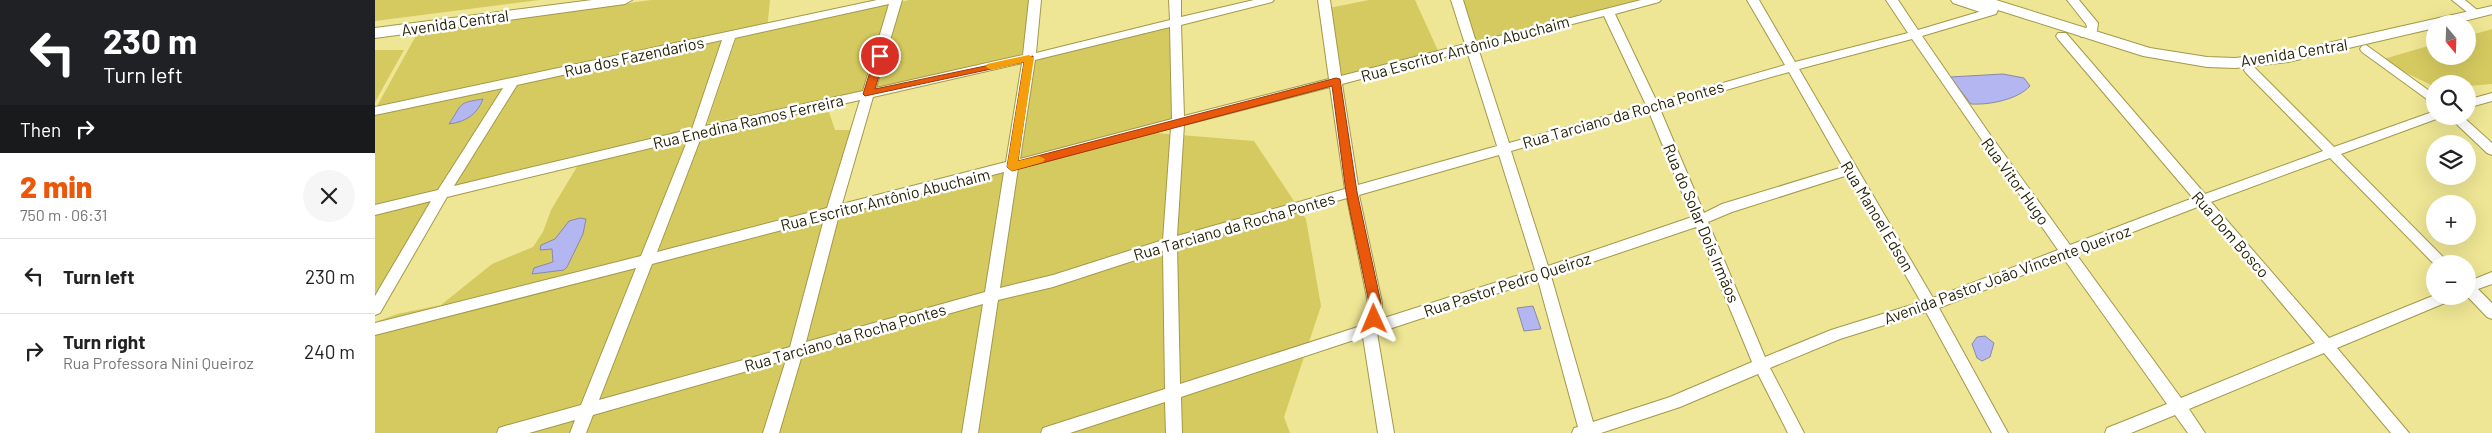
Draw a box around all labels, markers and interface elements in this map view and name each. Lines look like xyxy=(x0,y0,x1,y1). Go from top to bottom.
street label: Avenida Central xyxy=(400,5,510,39)
street label: Rua Escritor Antônio Abuchaim xyxy=(1359,11,1571,85)
north arrow xyxy=(2426,15,2476,65)
map controls xyxy=(2426,15,2476,305)
text: 230 m xyxy=(103,19,197,61)
icon: left xyxy=(20,20,85,85)
street label: Rua dos Fazendarios xyxy=(562,32,706,80)
street label: Avenida Central xyxy=(2239,34,2349,70)
pin xyxy=(859,35,901,77)
icon: arrive xyxy=(866,42,894,70)
text: Turn left xyxy=(103,61,183,87)
button: search xyxy=(2426,75,2476,125)
street label: Rua Tarciano da Rocha Pontes xyxy=(1520,76,1726,152)
street label: Rua Enedina Ramos Ferreira xyxy=(651,90,845,152)
icon: right xyxy=(71,115,99,143)
text: Then xyxy=(20,118,61,141)
street label: Rua Vitor Hugo xyxy=(1978,134,2054,228)
button: layers xyxy=(2426,135,2476,185)
street label: Rua do Solar Dois Irmãos xyxy=(1660,141,1744,305)
street label: Rua Manoel Edson xyxy=(1838,157,1918,275)
street label: Rua Escritor Antônio Abuchaim xyxy=(778,164,992,234)
text: 2 min xyxy=(20,168,92,204)
button: close xyxy=(303,170,355,222)
street label: Rua Dom Bosco xyxy=(2188,187,2274,281)
street label: Rua Tarciano da Rocha Pontes xyxy=(1131,188,1337,264)
button: + xyxy=(2426,195,2476,245)
text: 750 m · 06:31 xyxy=(20,205,107,224)
street label: Avenida Pastor João Vincente Queiroz xyxy=(1881,220,2133,328)
street label: Rua Pastor Pedro Queiroz xyxy=(1421,248,1593,320)
button: − xyxy=(2426,255,2476,305)
icon: left xyxy=(20,262,48,290)
text: Turn left xyxy=(63,265,134,288)
text: 230 m xyxy=(305,265,355,288)
position arrow xyxy=(1347,292,1399,344)
street label: Rua Tarciano da Rocha Pontes xyxy=(742,299,948,375)
text: Turn right xyxy=(63,330,145,353)
icon: right xyxy=(20,337,48,365)
text: 240 m xyxy=(304,340,355,363)
text: Rua Professora Nini Queiroz xyxy=(63,353,254,372)

